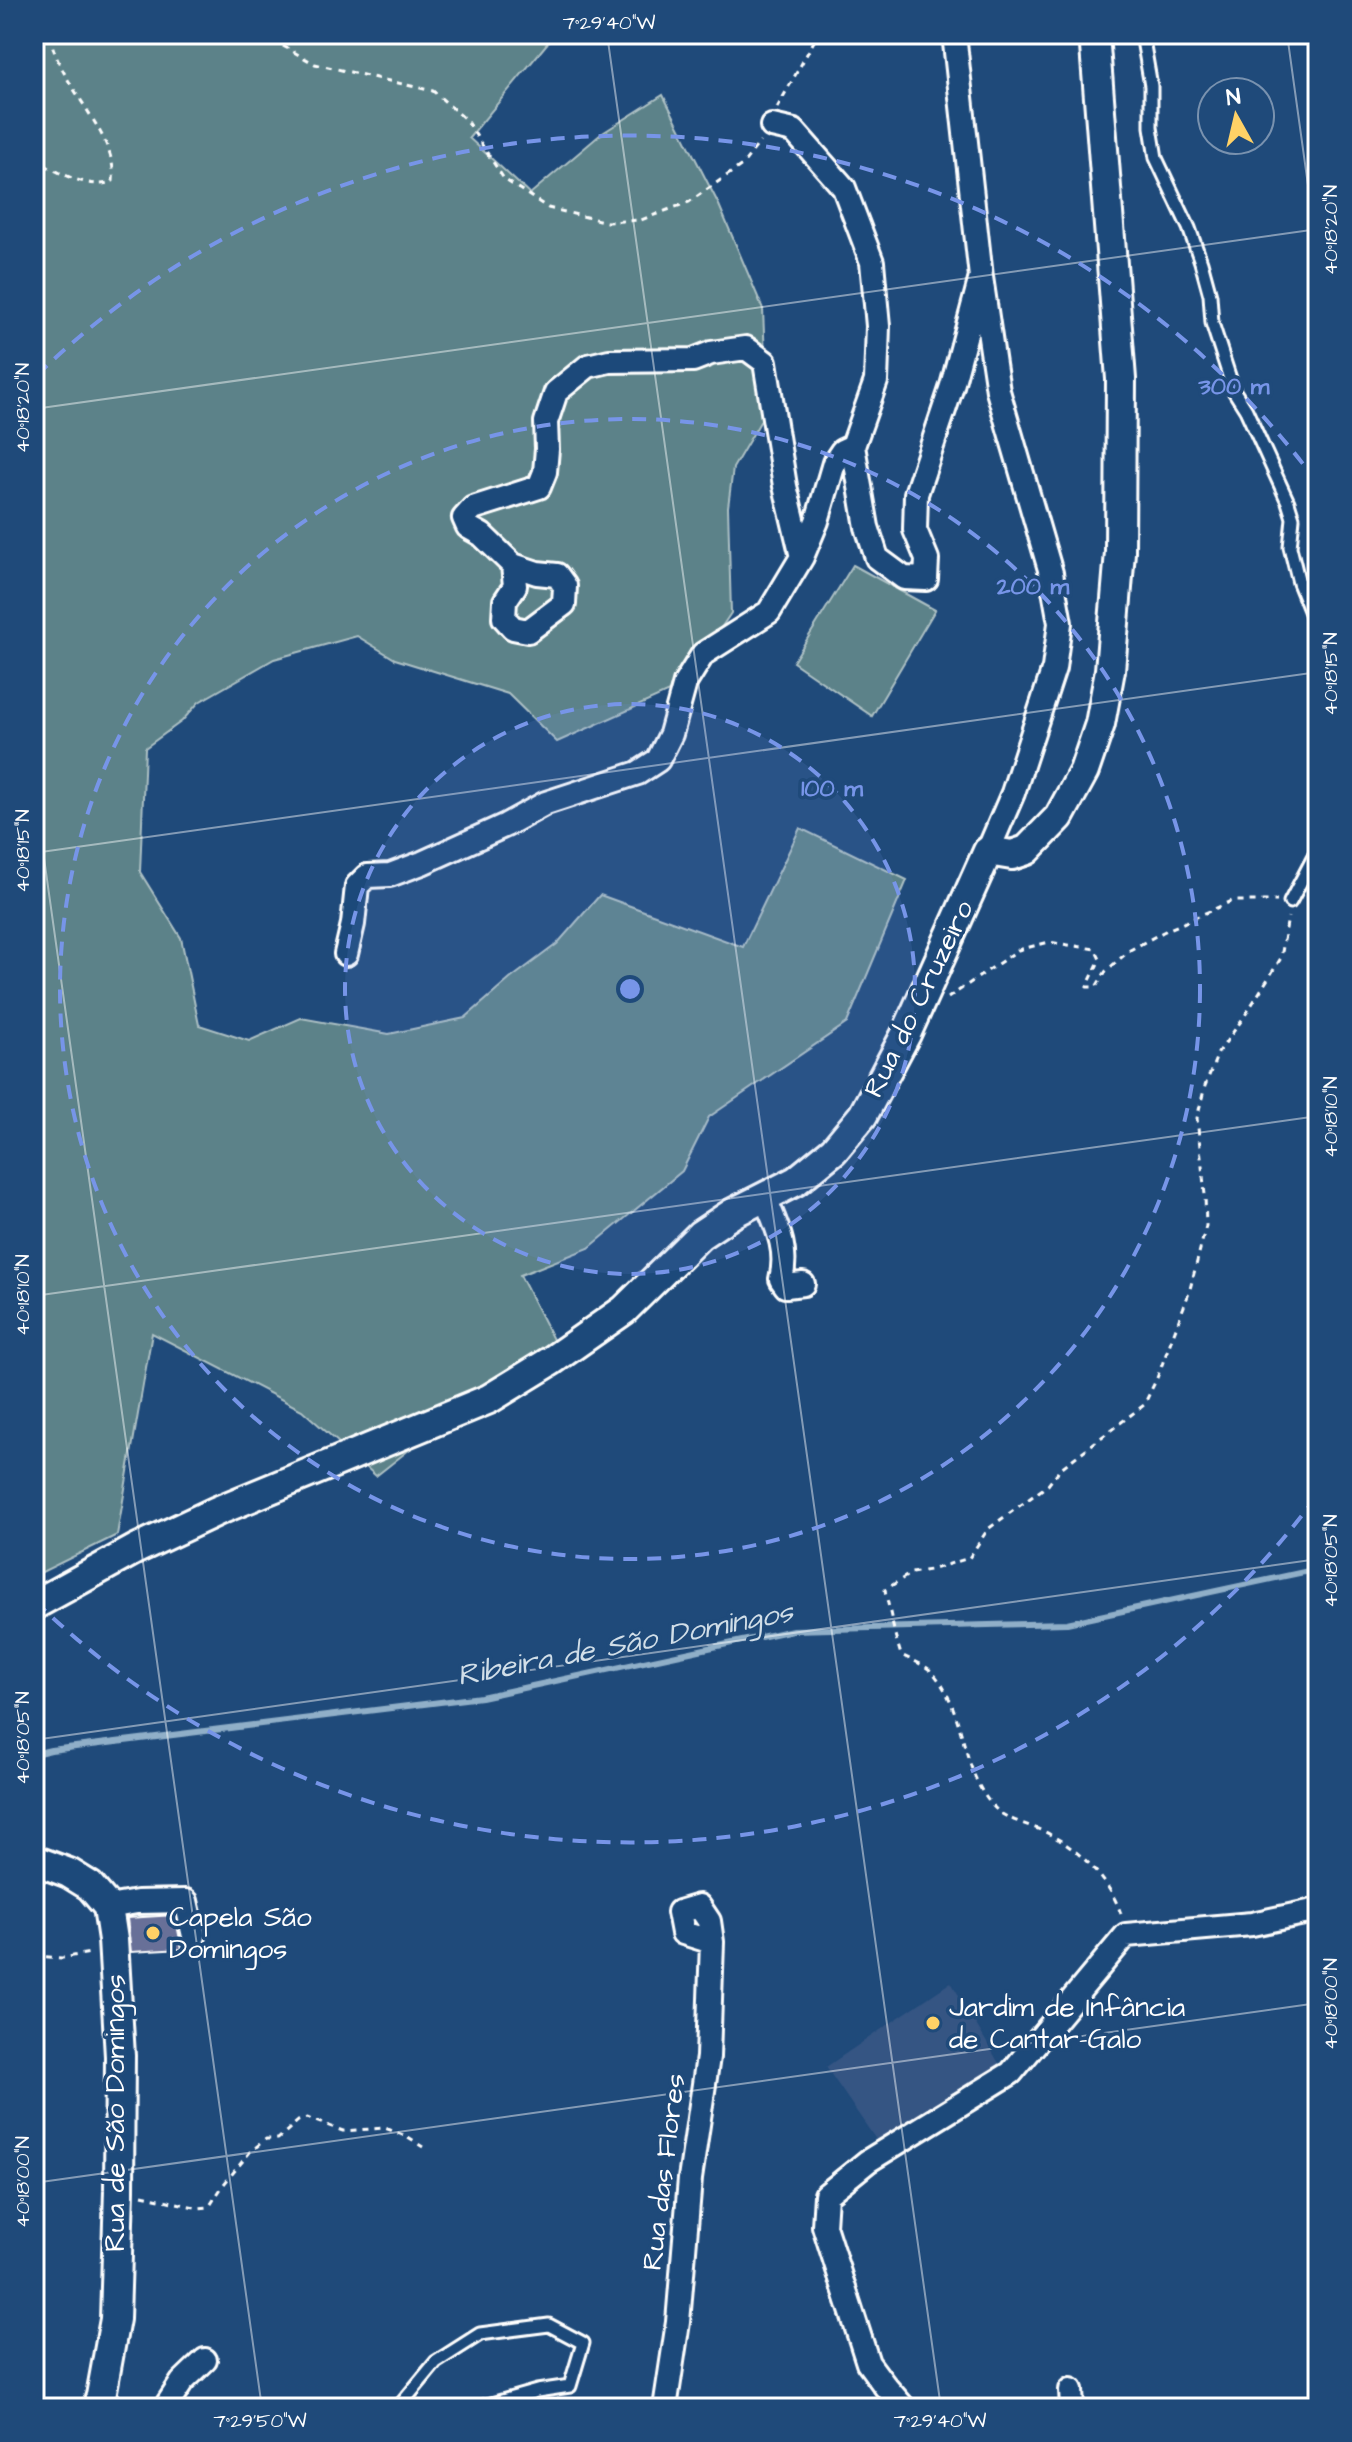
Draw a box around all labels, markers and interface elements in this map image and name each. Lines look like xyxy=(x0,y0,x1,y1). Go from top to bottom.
text: 7°29'40"W xyxy=(563,9,655,37)
north arrow xyxy=(1196,76,1276,156)
text: N xyxy=(1224,81,1243,114)
text: 40°18'20"N xyxy=(1317,185,1345,275)
text: 40°18'20"N xyxy=(9,363,37,453)
text: 300 m xyxy=(1198,370,1270,404)
text: 200 m xyxy=(996,570,1069,604)
text: 40°18'15"N xyxy=(1317,632,1345,716)
text: 100 m xyxy=(801,772,863,806)
text: 40°18'15"N xyxy=(9,809,37,893)
street label: Rua do Cruzeiro xyxy=(854,894,984,1104)
centre of rings xyxy=(616,975,644,1003)
text: 40°18'10"N xyxy=(1317,1076,1345,1158)
text: 40°18'10"N xyxy=(9,1254,37,1336)
text: 40°18'05"N xyxy=(1317,1514,1345,1608)
water label: Ribeira de São Domingos xyxy=(454,1590,798,1698)
text: 40°18'05"N xyxy=(9,1691,37,1785)
place label: Capela São Domingos xyxy=(169,1898,312,1970)
marker: Capela São Domingos xyxy=(144,1924,162,1942)
text: 40°18'00"N xyxy=(1317,1958,1345,2050)
street label: Rua de São Domingos xyxy=(96,1974,136,2252)
place label: Jardim de Infância de Cantar-Galo xyxy=(949,1988,1185,2059)
marker: Jardim de Infância de Cantar-Galo xyxy=(924,2014,942,2032)
street label: Rua das Flores xyxy=(633,2072,695,2272)
text: 40°18'00"N xyxy=(9,2136,37,2228)
text: 7°29'50"W xyxy=(213,2407,307,2435)
text: 7°29'40"W xyxy=(894,2407,986,2435)

